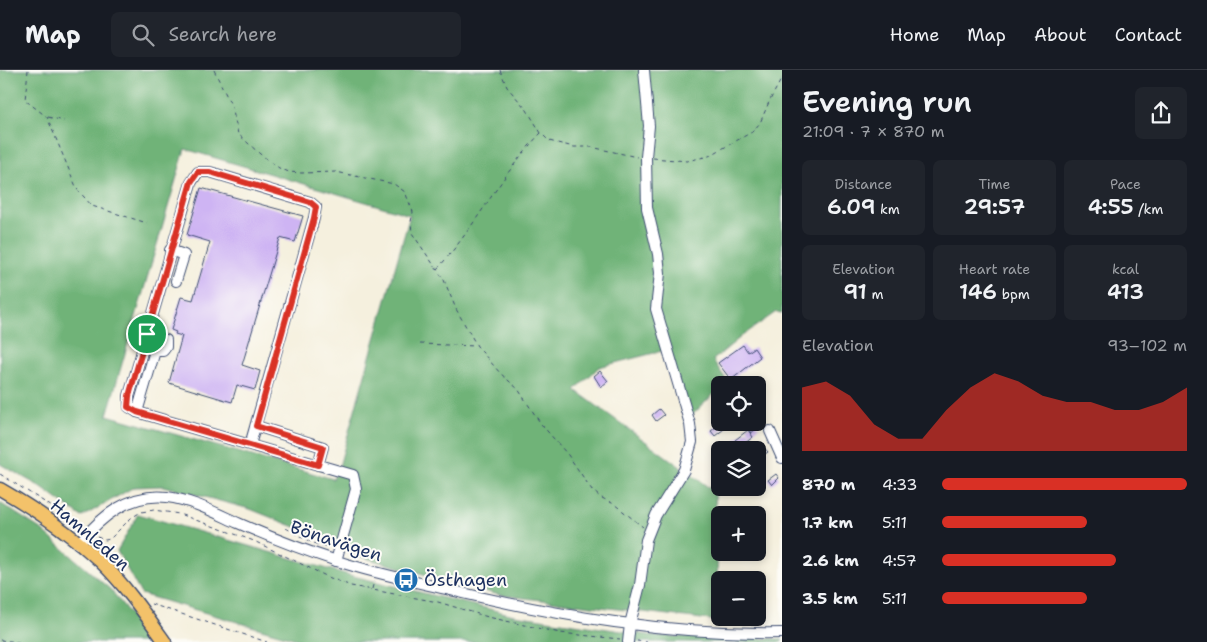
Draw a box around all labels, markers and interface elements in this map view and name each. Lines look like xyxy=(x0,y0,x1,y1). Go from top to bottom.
search box xyxy=(111,12,461,57)
text: Map xyxy=(25,19,81,51)
icon: search xyxy=(129,21,157,49)
text: Search here xyxy=(169,22,277,47)
text: Home xyxy=(890,23,939,47)
text: Map xyxy=(967,23,1006,47)
text: About xyxy=(1034,23,1087,47)
text: Contact xyxy=(1115,23,1182,47)
text: Evening run xyxy=(802,83,972,121)
button: share xyxy=(1135,87,1187,139)
text: 21:09 · 7 × 870 m xyxy=(802,121,945,142)
text: Distance xyxy=(835,175,892,193)
text: Time xyxy=(978,175,1011,193)
text: Pace xyxy=(1110,175,1141,193)
text: 6.09 xyxy=(827,193,875,221)
text: 29:57 xyxy=(964,193,1025,221)
text: 4:55 xyxy=(1088,193,1134,221)
text: km xyxy=(875,200,900,218)
text: /km xyxy=(1134,200,1163,218)
text: Elevation xyxy=(832,260,895,278)
text: Heart rate xyxy=(959,260,1030,278)
text: kcal xyxy=(1112,260,1139,278)
text: 91 xyxy=(843,278,867,306)
text: 146 xyxy=(959,278,997,306)
text: 413 xyxy=(1107,278,1144,306)
text: m xyxy=(867,285,884,303)
text: bpm xyxy=(997,285,1030,303)
pin xyxy=(126,313,168,355)
icon: arrive xyxy=(133,320,161,348)
text: Elevation xyxy=(802,335,874,356)
text: 93–102 m xyxy=(1107,335,1187,356)
map controls xyxy=(711,376,766,626)
button: locate xyxy=(711,376,766,431)
button: layers xyxy=(711,441,766,496)
text: 870 m xyxy=(802,474,855,495)
text: 4:33 xyxy=(882,474,918,495)
street label: Hamnleden xyxy=(45,494,135,576)
button: + xyxy=(711,506,766,561)
text: 1.7 km xyxy=(802,512,853,533)
text: 5:11 xyxy=(882,512,907,533)
street label: Bönavägen xyxy=(287,515,385,567)
text: 2.6 km xyxy=(802,550,859,571)
text: 4:57 xyxy=(882,550,917,571)
bus stop icon: Östhagen xyxy=(393,567,419,593)
place label: Östhagen xyxy=(424,568,507,592)
button: − xyxy=(711,571,766,626)
text: 3.5 km xyxy=(802,588,858,609)
text: 5:11 xyxy=(882,588,907,609)

